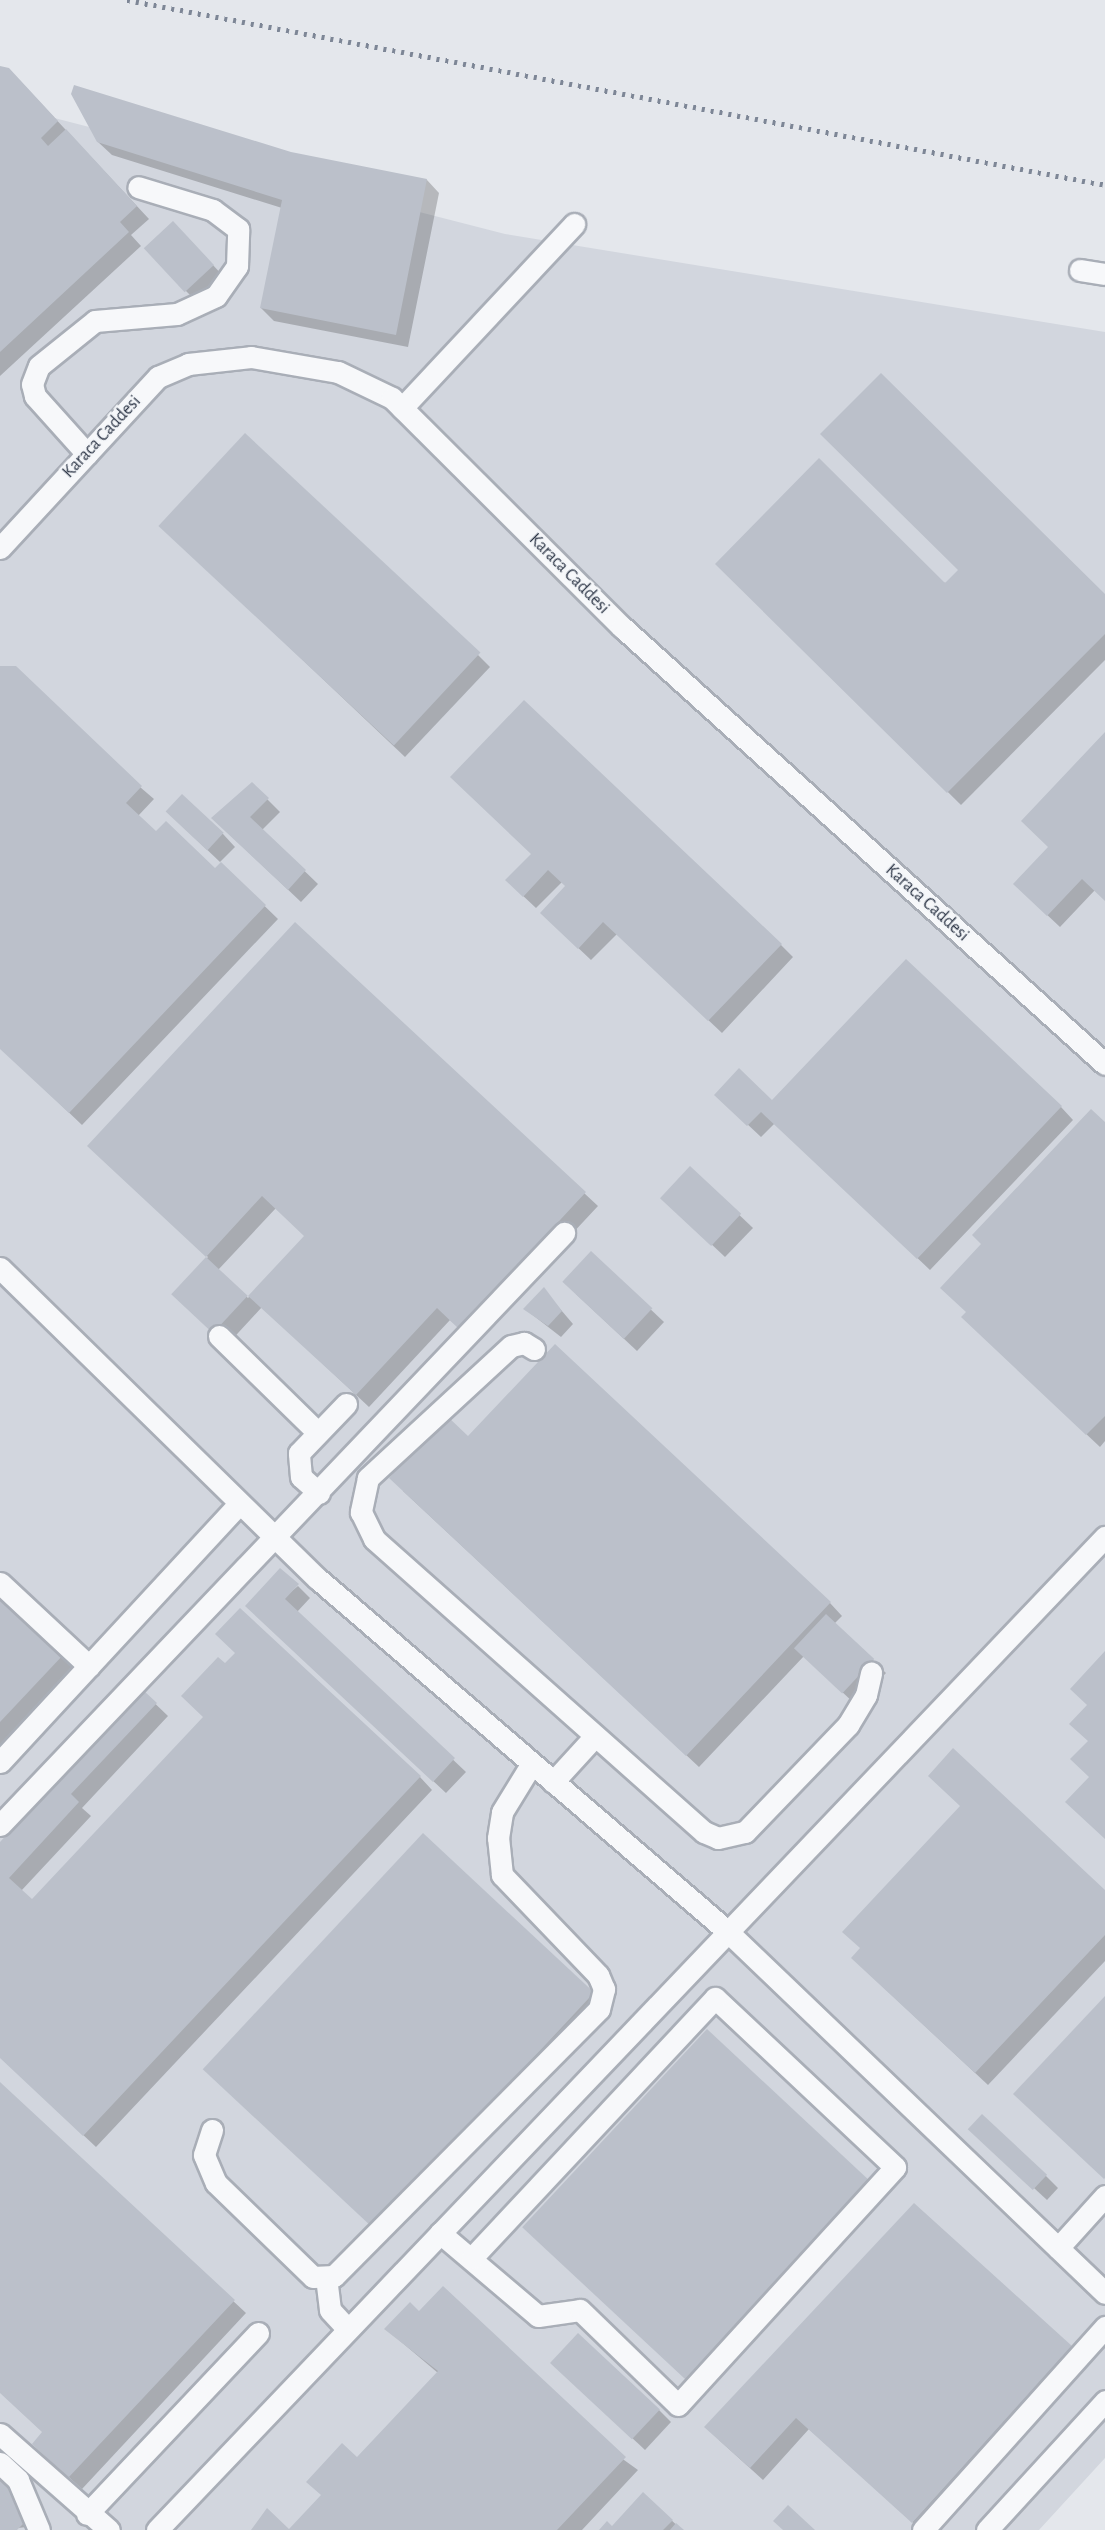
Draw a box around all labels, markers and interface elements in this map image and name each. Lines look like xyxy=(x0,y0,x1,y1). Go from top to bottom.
street label: Karaca Caddesi xyxy=(58,391,146,483)
street label: Karaca Caddesi xyxy=(524,529,614,619)
street label: Karaca Caddesi xyxy=(881,860,973,946)

